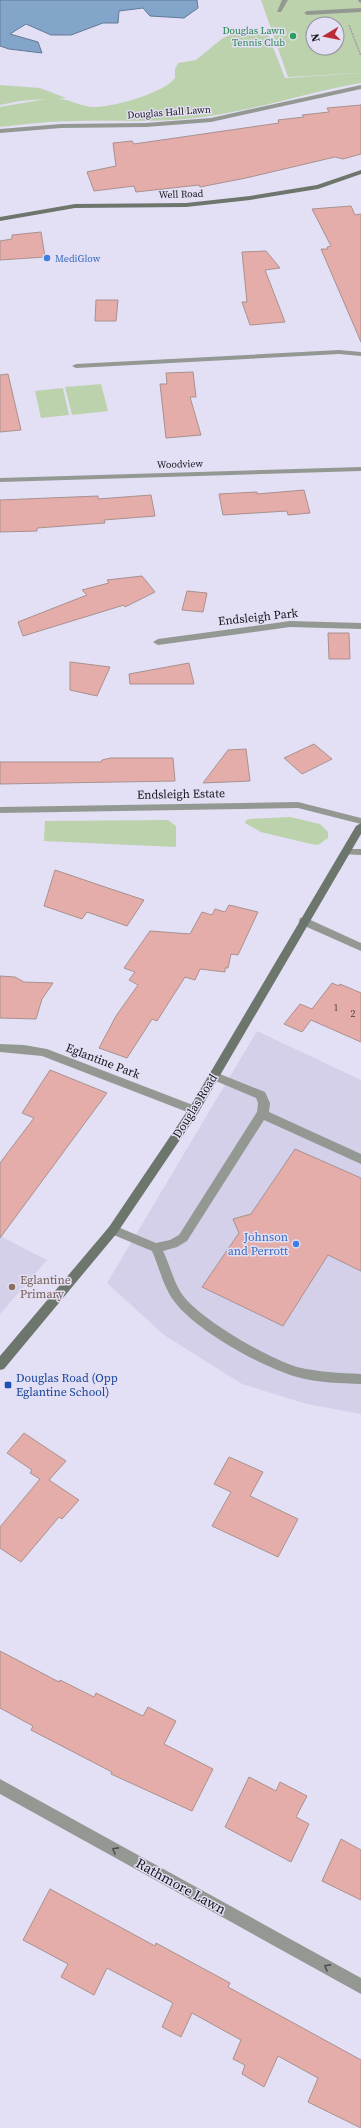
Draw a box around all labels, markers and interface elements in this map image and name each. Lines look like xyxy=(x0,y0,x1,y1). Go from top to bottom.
north arrow xyxy=(305,16,345,56)
place label: Douglas Lawn Tennis Club xyxy=(223,24,285,49)
marker: Douglas Lawn Tennis Club xyxy=(288,31,298,41)
text: N xyxy=(308,32,324,43)
street label: Douglas Hall Lawn xyxy=(127,103,211,121)
street label: Well Road xyxy=(158,187,204,201)
place label: MediGlow xyxy=(55,252,101,265)
marker: MediGlow xyxy=(42,253,52,263)
street label: Woodview xyxy=(157,457,204,471)
street label: Endsleigh Park xyxy=(217,605,299,629)
street label: Endsleigh Estate xyxy=(137,785,225,803)
house number: 1 xyxy=(334,1001,339,1014)
house number: 2 xyxy=(351,1007,356,1020)
street label: Eglantine Park xyxy=(64,1040,143,1083)
street label: Douglas Road xyxy=(169,1071,221,1141)
place label: Johnson and Perrott xyxy=(228,1229,288,1259)
marker: Johnson and Perrott xyxy=(291,1239,301,1249)
place label: Eglantine Primary xyxy=(20,1272,71,1302)
marker: Eglantine Primary xyxy=(7,1282,17,1292)
place label: Douglas Road (Opp Eglantine School) xyxy=(16,1370,118,1400)
marker: Douglas Road (Opp Eglantine School) xyxy=(3,1380,13,1390)
one-way arrow xyxy=(112,1847,119,1854)
street label: Rathmore Lawn xyxy=(132,1853,230,1919)
one-way arrow xyxy=(324,1964,331,1971)

